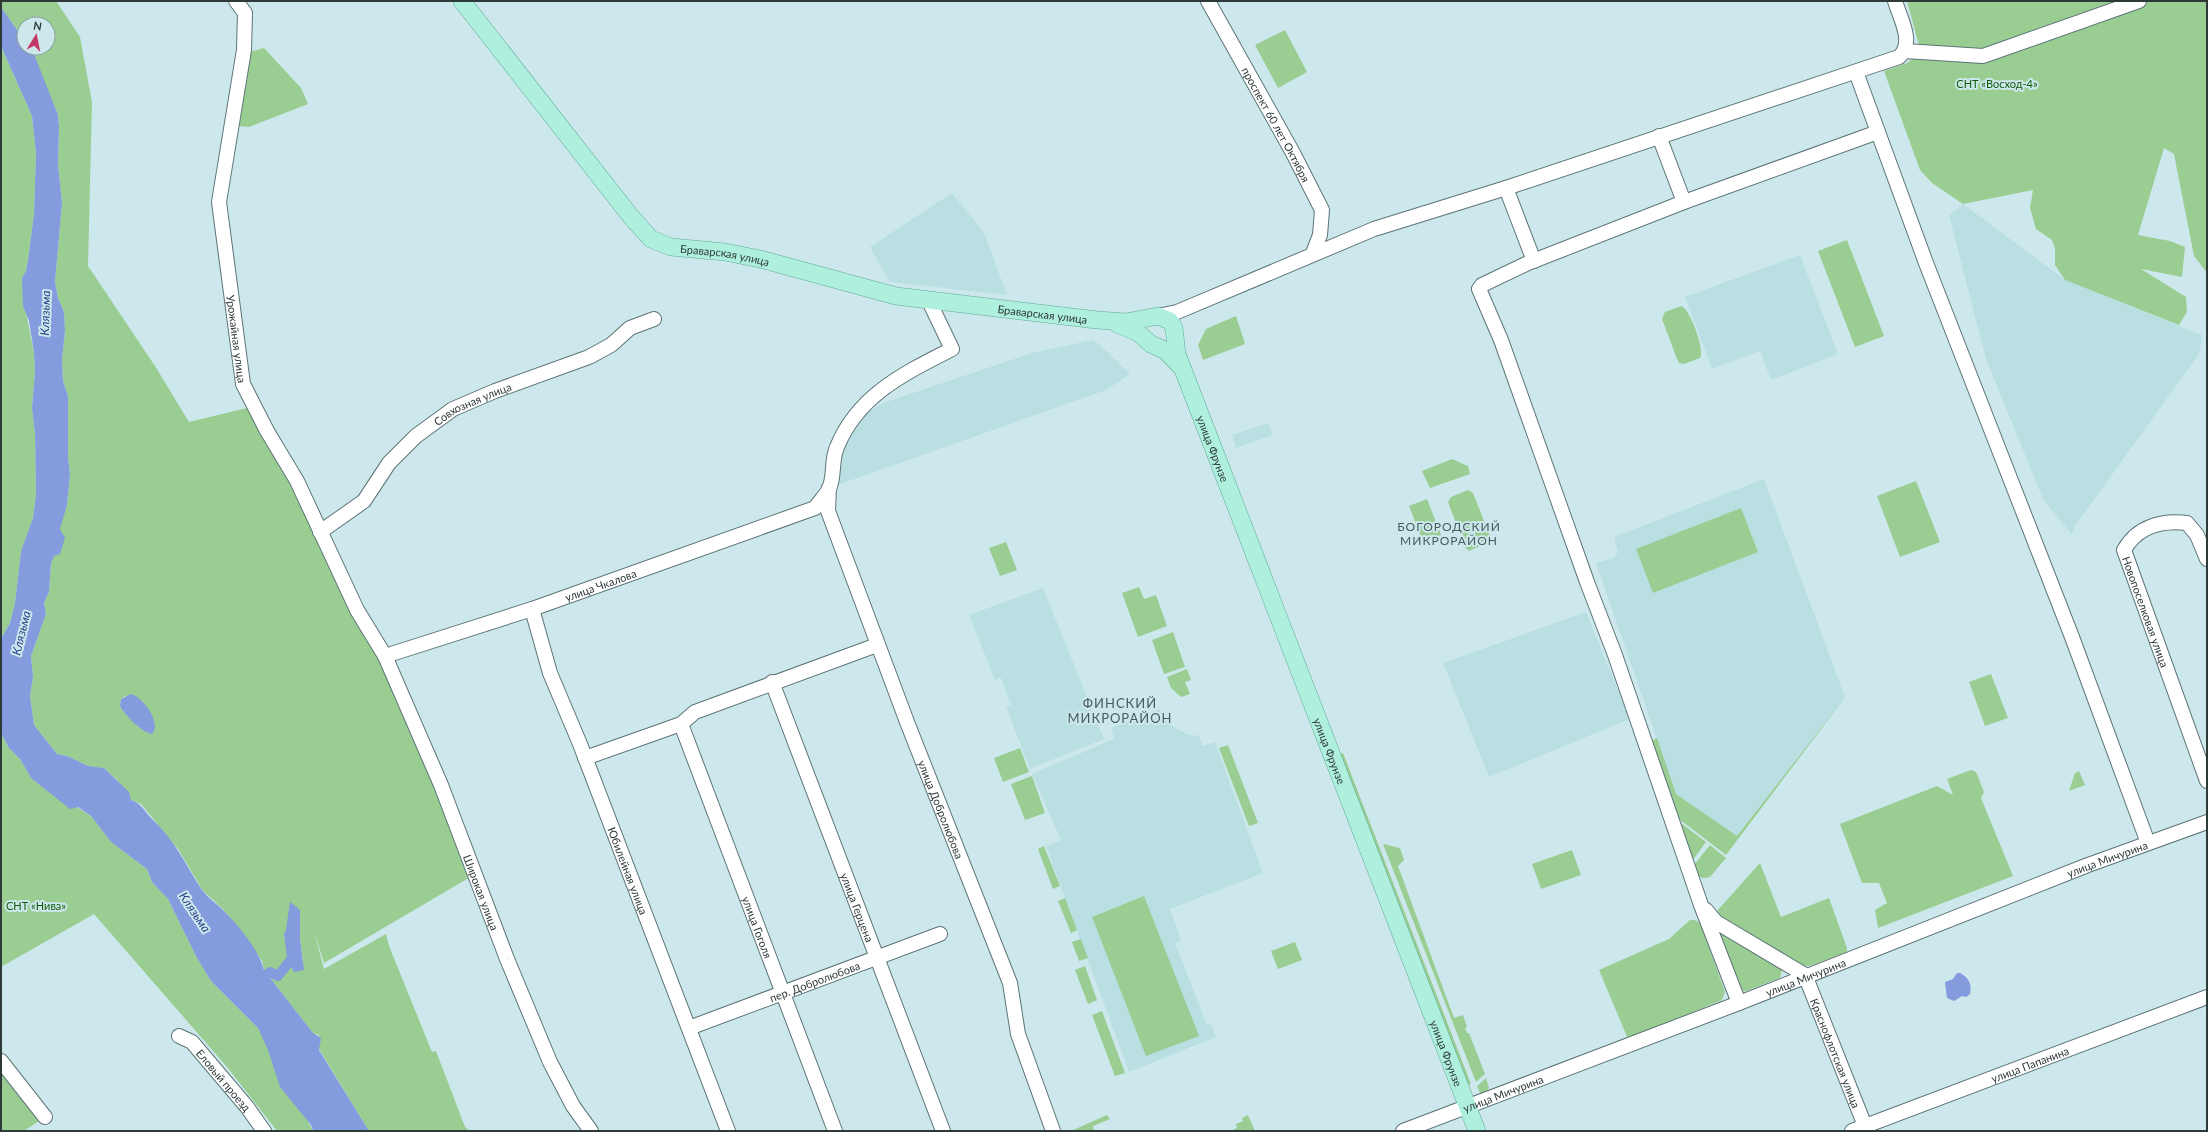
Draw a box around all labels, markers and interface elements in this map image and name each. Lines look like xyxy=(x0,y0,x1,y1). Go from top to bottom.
north arrow xyxy=(16,16,56,56)
text: N xyxy=(33,19,43,33)
street label: проспект 60 лет Октября xyxy=(1240,64,1313,184)
park label: СНТ «Восход-4» xyxy=(1956,77,2038,90)
street label: Браварская улица xyxy=(680,241,771,268)
water label: Клязьма xyxy=(37,290,53,336)
street label: Урожайная улица xyxy=(225,294,249,384)
street label: Браварская улица xyxy=(997,302,1088,325)
street label: Совхозная улица xyxy=(431,379,513,428)
street label: улица Фрунзе xyxy=(1195,413,1232,484)
district label: БОГОРОДСКИЙ МИКРОРАЙОН xyxy=(1397,519,1501,548)
street label: Новопоселковая улица xyxy=(2120,554,2172,669)
street label: улица Чкалова xyxy=(563,566,638,603)
water label: Клязьма xyxy=(8,609,34,657)
district label: ФИНСКИЙ МИКРОРАЙОН xyxy=(1067,695,1173,726)
street label: улица Фрунзе xyxy=(1312,716,1349,786)
street label: улица Добролюбова xyxy=(916,758,967,860)
street label: Юбилейная улица xyxy=(606,825,651,916)
street label: улица Мичурина xyxy=(2065,838,2149,879)
street label: Широкая улица xyxy=(461,852,502,932)
street label: улица Герцена xyxy=(839,871,877,944)
water label: Клязьма xyxy=(176,889,214,935)
street label: улица Гоголя xyxy=(740,894,775,960)
park label: СНТ «Нива» xyxy=(6,899,66,912)
street label: улица Мичурина xyxy=(1764,955,1847,998)
street label: пер. Добролюбова xyxy=(767,958,862,1004)
street label: Краснофлотская улица xyxy=(1808,996,1864,1110)
street label: улица Фрунзе xyxy=(1428,1018,1466,1088)
street label: улица Папанина xyxy=(1989,1043,2071,1084)
street label: Еловый проезд xyxy=(194,1046,254,1114)
street label: улица Мичурина xyxy=(1461,1072,1545,1114)

